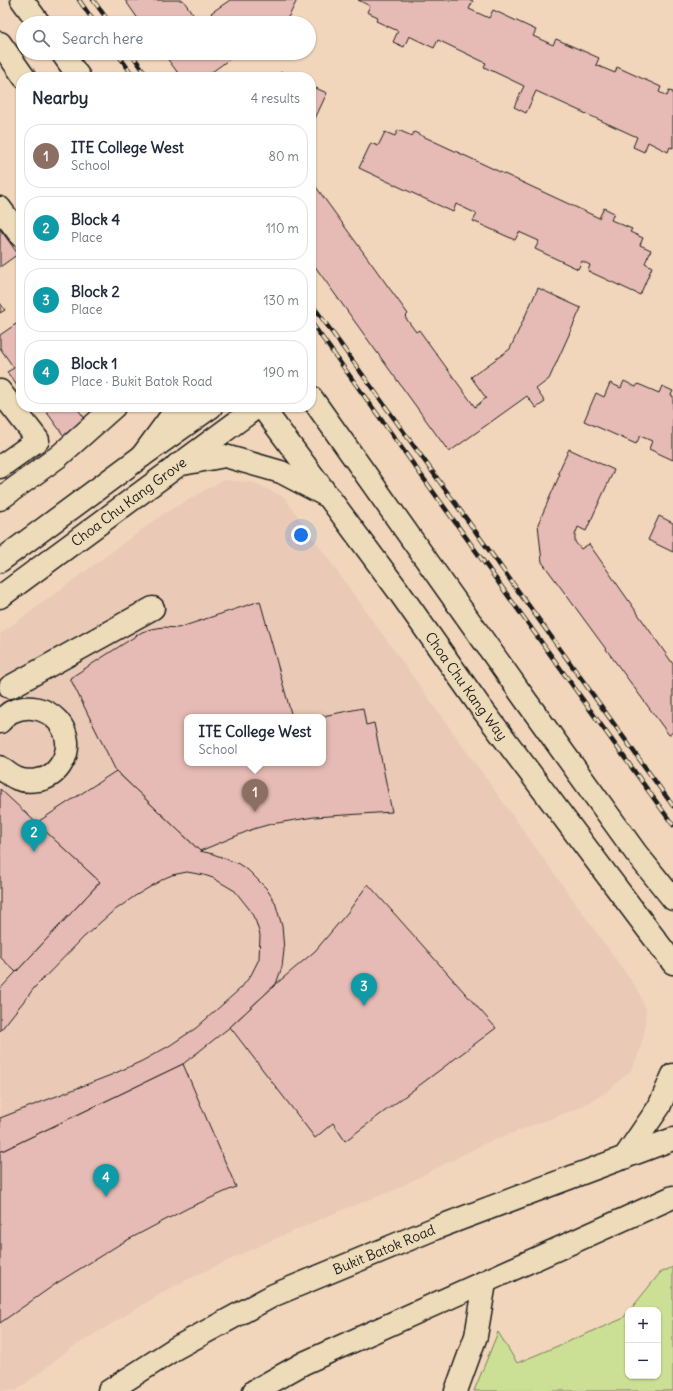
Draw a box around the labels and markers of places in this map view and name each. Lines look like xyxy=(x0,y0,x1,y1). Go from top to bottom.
pin: 1 xyxy=(242,779,268,812)
pin: 2 xyxy=(21,819,47,852)
pin: 3 xyxy=(351,973,377,1006)
pin: 4 xyxy=(93,1164,119,1197)

